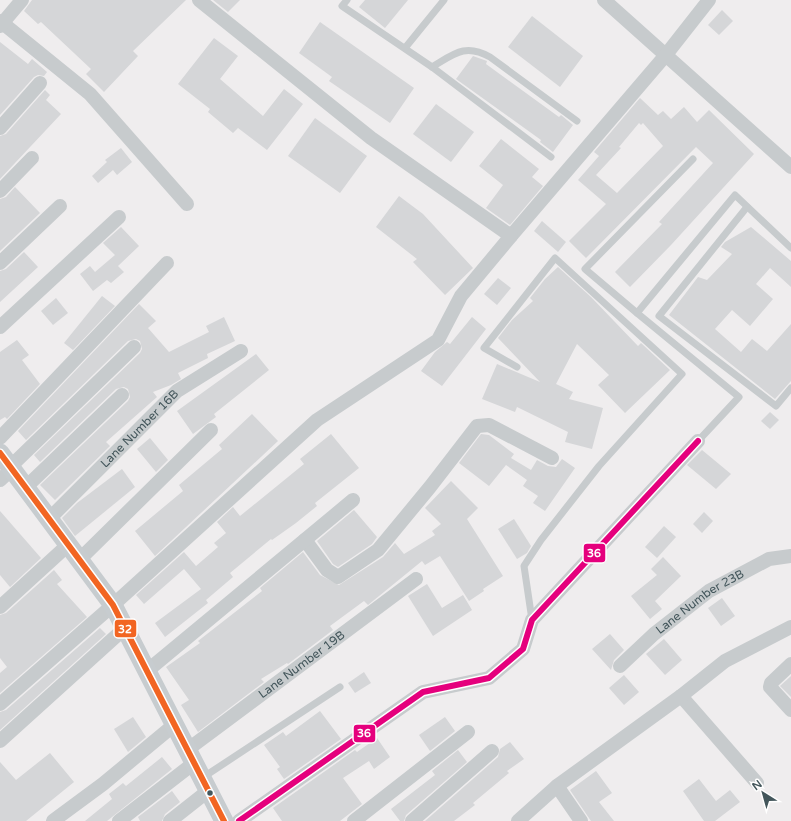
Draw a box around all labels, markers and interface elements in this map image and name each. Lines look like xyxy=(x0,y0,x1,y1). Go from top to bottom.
street label: Lane Number 16B xyxy=(98,387,181,470)
line badge: 36 xyxy=(583,543,606,563)
text: 36 xyxy=(587,547,601,560)
street label: Lane Number 23B xyxy=(653,567,746,637)
line badge: 32 xyxy=(114,619,137,638)
text: 32 xyxy=(118,623,132,636)
street label: Lane Number 19B xyxy=(256,628,348,701)
line badge: 36 xyxy=(353,724,376,743)
text: 36 xyxy=(357,727,371,740)
north arrow xyxy=(743,773,783,813)
text: N xyxy=(750,778,765,793)
unlabelled marker xyxy=(205,788,215,798)

